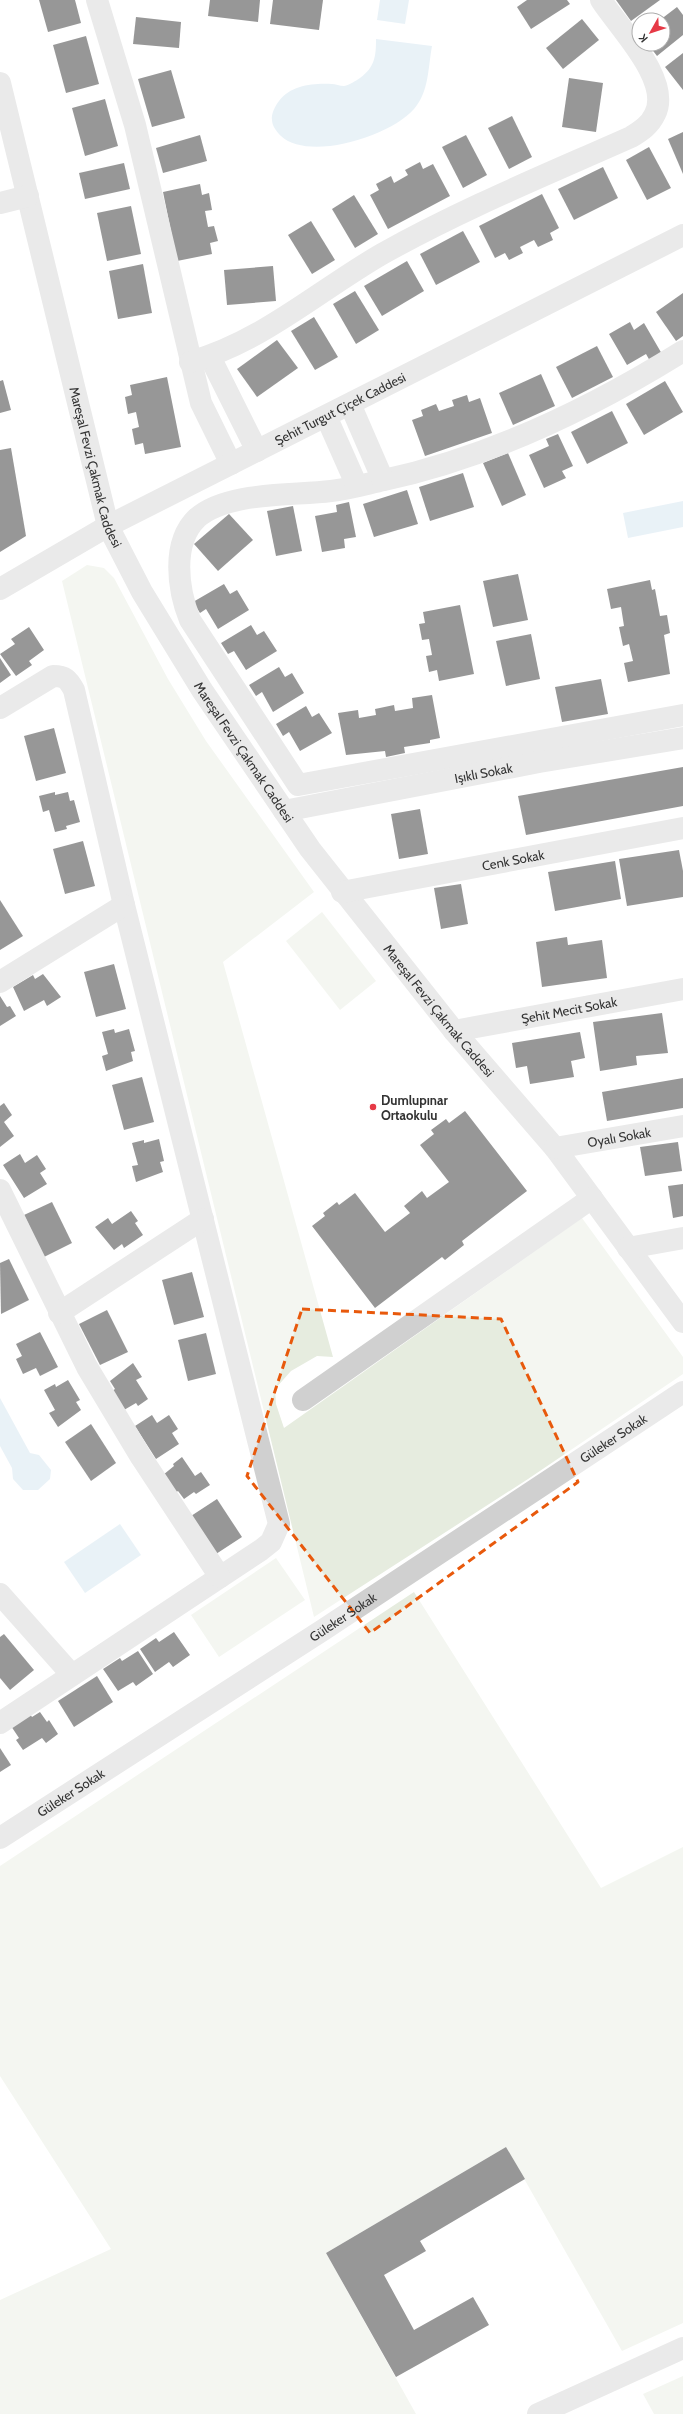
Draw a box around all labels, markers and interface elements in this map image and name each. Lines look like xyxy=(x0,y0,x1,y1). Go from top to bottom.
north arrow xyxy=(631,12,671,52)
text: K xyxy=(636,31,651,45)
street label: Şehit Turgut Çiçek Caddesi xyxy=(272,369,408,448)
street label: Mareşal Fevzi Çakmak Caddesi xyxy=(66,385,126,550)
street label: Mareşal Fevzi Çakmak Caddesi xyxy=(191,679,297,825)
street label: Işıklı Sokak xyxy=(453,759,514,786)
street label: Cenk Sokak xyxy=(481,846,546,874)
street label: Mareşal Fevzi Çakmak Caddesi xyxy=(380,941,498,1080)
street label: Şehit Mecit Sokak xyxy=(520,993,618,1027)
place label: Dumlupınar Ortaokulu xyxy=(381,1092,448,1123)
marker: Dumlupınar Ortaokulu xyxy=(368,1102,378,1112)
street label: Oyalı Sokak xyxy=(586,1124,652,1150)
street label: Güleker Sokak xyxy=(577,1410,650,1466)
street label: Güleker Sokak xyxy=(306,1589,380,1645)
street label: Güleker Sokak xyxy=(34,1765,107,1820)

